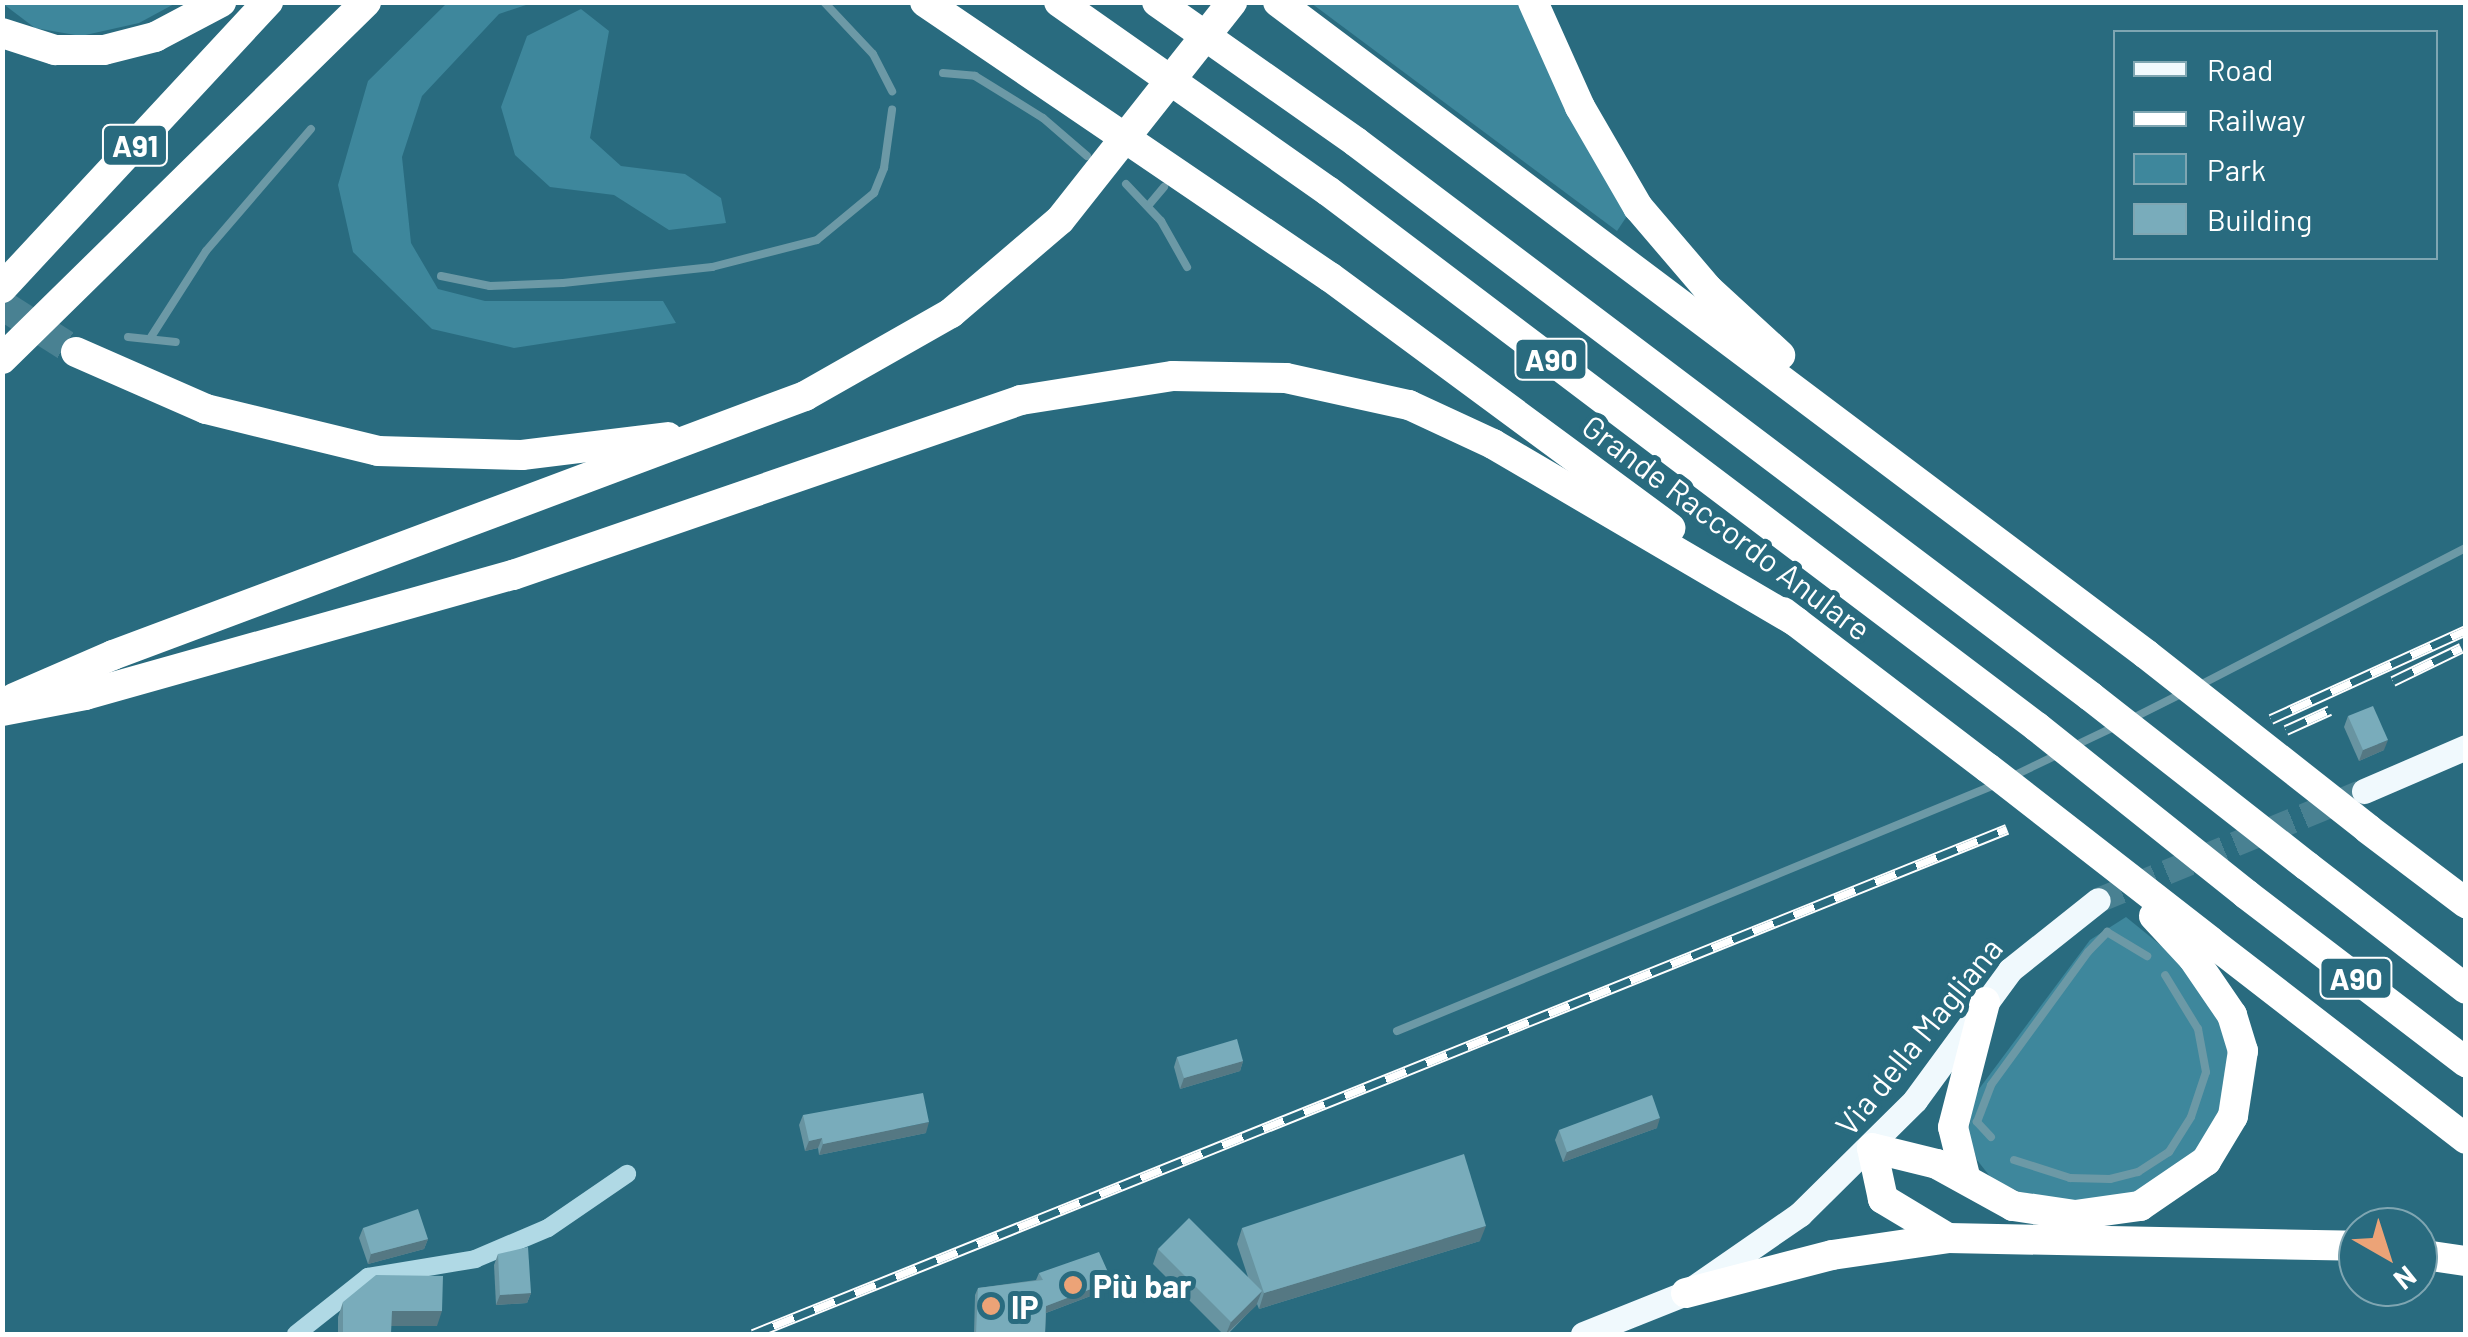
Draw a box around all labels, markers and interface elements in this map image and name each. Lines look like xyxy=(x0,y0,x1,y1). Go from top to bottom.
legend xyxy=(2113,30,2438,260)
text: Road xyxy=(2207,51,2273,87)
text: Railway xyxy=(2207,101,2306,137)
road number: A91 xyxy=(100,120,170,170)
text: Park xyxy=(2207,151,2266,187)
text: Building xyxy=(2207,201,2312,237)
road number: A90 xyxy=(1514,334,1588,384)
street label: Grande Raccordo Anulare xyxy=(1575,406,1879,648)
street label: Via della Magliana xyxy=(1826,929,2010,1143)
road number: A90 xyxy=(2318,953,2394,1003)
north arrow xyxy=(2338,1207,2438,1307)
text: N xyxy=(2388,1260,2424,1298)
place label: Più bar xyxy=(1093,1266,1191,1304)
marker: Più bar xyxy=(1062,1274,1084,1296)
place label: IP xyxy=(1011,1287,1039,1325)
marker: IP xyxy=(980,1295,1002,1317)

